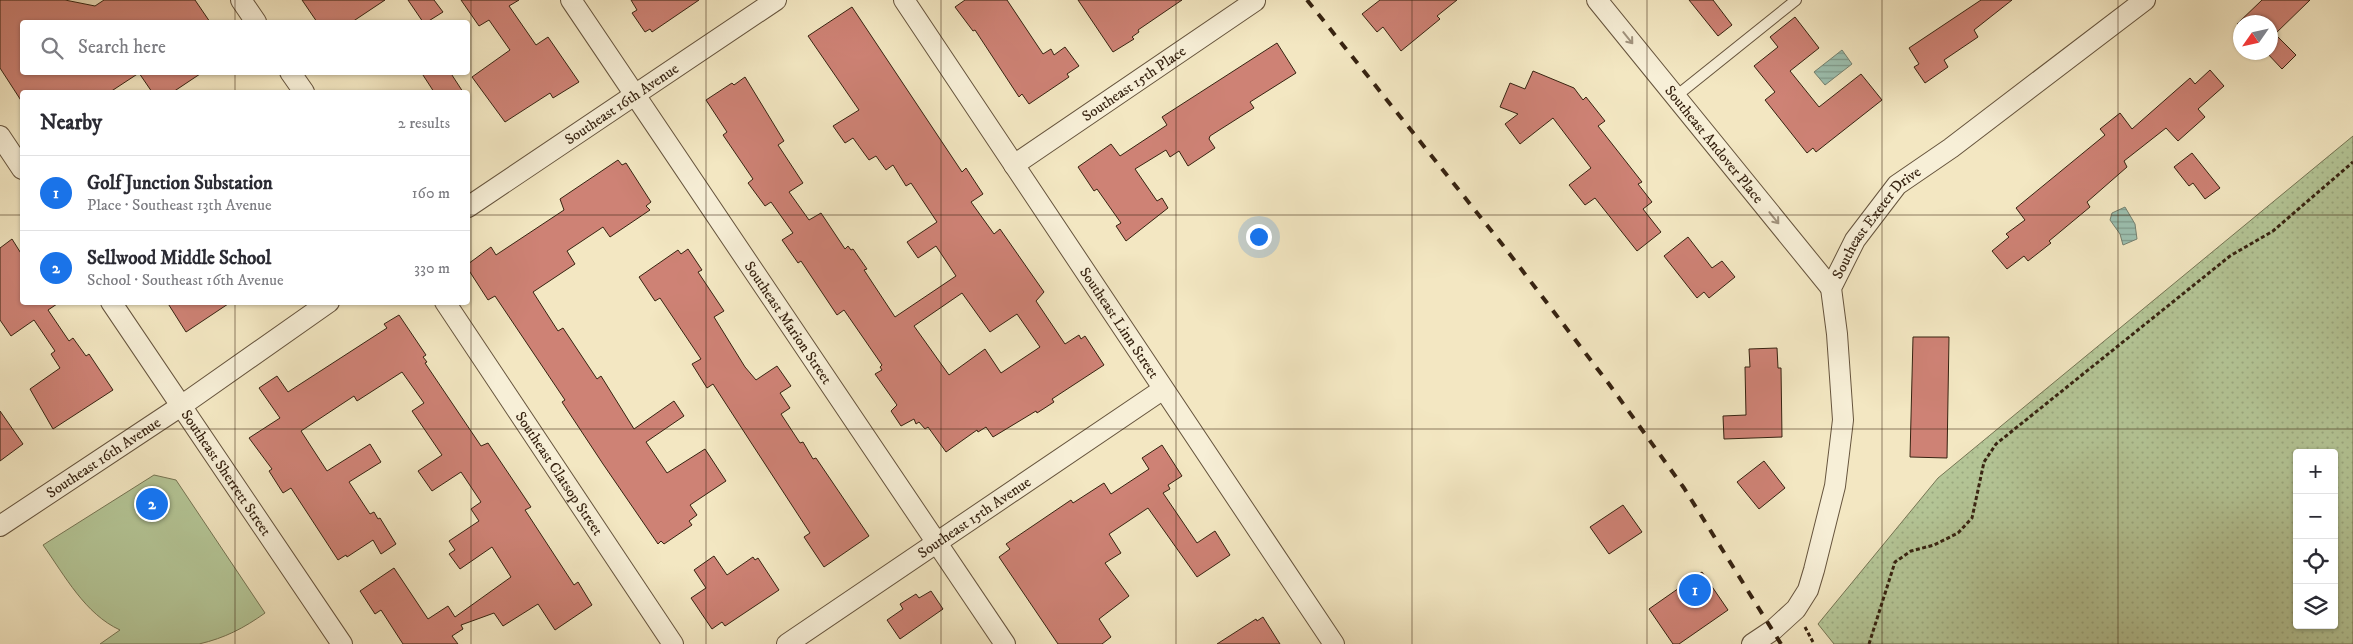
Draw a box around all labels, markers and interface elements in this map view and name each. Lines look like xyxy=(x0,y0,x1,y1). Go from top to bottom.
north arrow xyxy=(2233,15,2278,60)
search box xyxy=(20,20,470,75)
one-way arrow xyxy=(1622,31,1633,44)
icon: search xyxy=(38,34,66,62)
text: Search here xyxy=(78,36,166,59)
street label: Southeast 15th Place xyxy=(1078,41,1190,126)
street label: Southeast 16th Avenue xyxy=(561,59,682,149)
street label: Southeast Andover Place xyxy=(1661,81,1768,207)
text: Nearby xyxy=(40,110,102,136)
text: 2 results xyxy=(398,113,450,133)
street label: Southeast Exeter Drive xyxy=(1828,162,1924,282)
text: Golf Junction Substation xyxy=(87,172,273,195)
text: 1 xyxy=(53,183,59,203)
text: 160 m xyxy=(412,183,450,203)
text: Place · Southeast 13th Avenue xyxy=(87,195,272,215)
one-way arrow xyxy=(1769,211,1780,224)
your location xyxy=(1246,224,1272,250)
text: Sellwood Middle School xyxy=(87,247,271,270)
text: 2 xyxy=(52,258,60,278)
text: 330 m xyxy=(414,258,450,278)
street label: Southeast Marion Street xyxy=(740,258,837,388)
street label: Southeast Linn Street xyxy=(1076,263,1164,382)
text: School · Southeast 16th Avenue xyxy=(87,270,284,290)
street label: Southeast Sherrett Street xyxy=(177,406,276,540)
street label: Southeast Clatsop Street xyxy=(511,408,607,539)
street label: Southeast 16th Avenue xyxy=(43,413,164,502)
map controls xyxy=(2293,449,2338,629)
button: + xyxy=(2293,449,2338,494)
street label: Southeast 15th Avenue xyxy=(914,472,1034,562)
pin: 2 xyxy=(136,485,168,523)
button: − xyxy=(2293,494,2338,539)
button: locate xyxy=(2293,539,2338,584)
pin: 1 xyxy=(1679,571,1711,609)
button: layers xyxy=(2293,584,2338,629)

